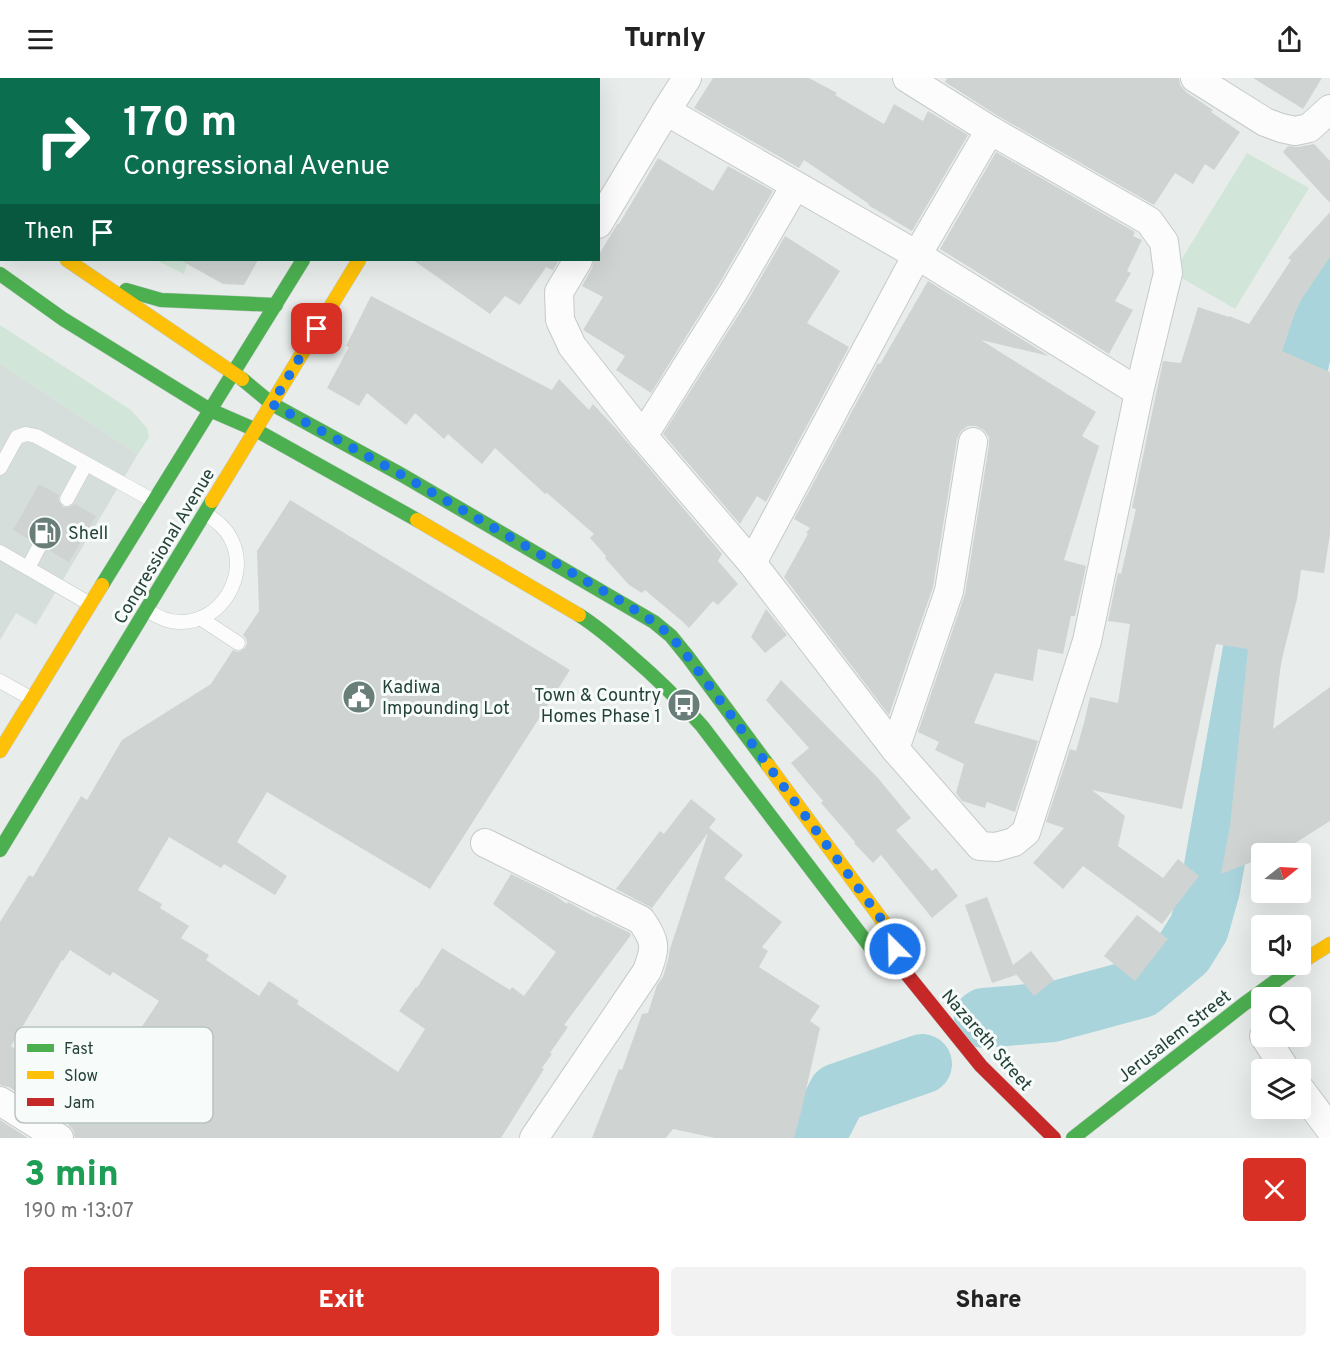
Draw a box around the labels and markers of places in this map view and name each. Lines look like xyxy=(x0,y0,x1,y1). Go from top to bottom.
pin xyxy=(291,303,342,354)
fuel station icon: Shell xyxy=(27,515,63,551)
place label: Shell xyxy=(68,523,108,546)
place label: Kadiwa Impounding Lot xyxy=(382,677,510,721)
public building icon: Kadiwa Impounding Lot xyxy=(341,679,377,715)
place label: Town & Country Homes Phase 1 xyxy=(534,685,661,729)
bus stop icon: Town & Country Homes Phase 1 xyxy=(666,687,702,723)

